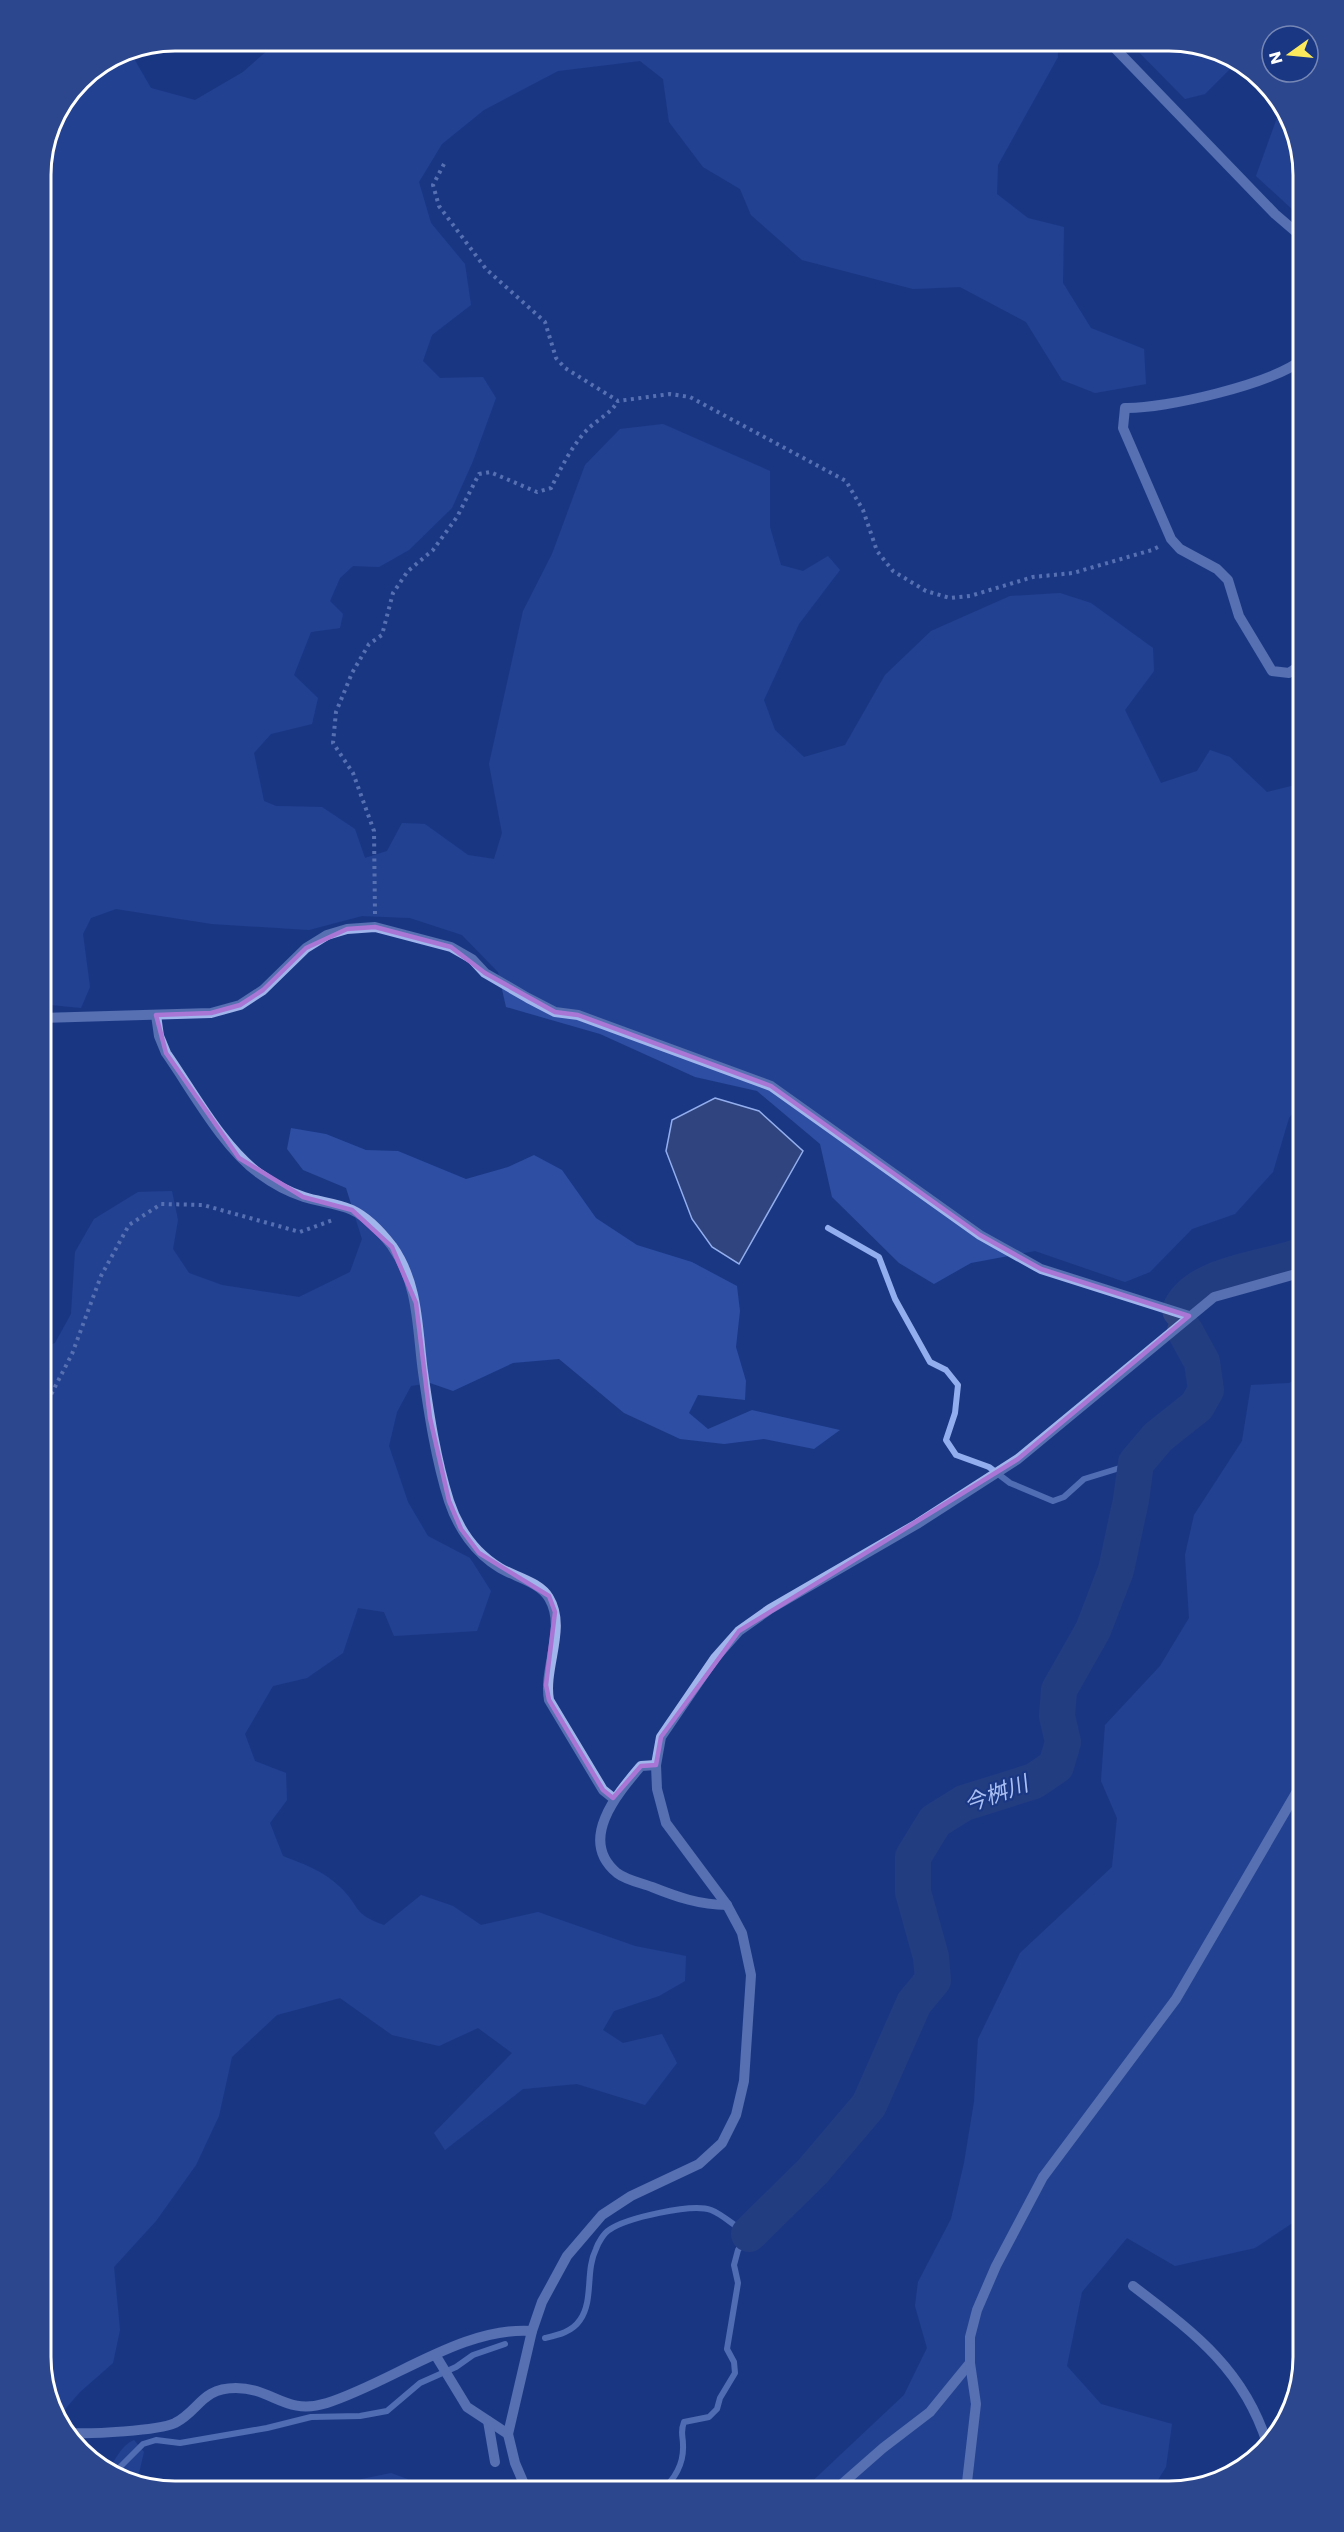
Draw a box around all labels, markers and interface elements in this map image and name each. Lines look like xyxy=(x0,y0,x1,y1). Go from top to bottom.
north arrow xyxy=(1260,24,1320,84)
text: N xyxy=(1263,49,1289,67)
water label: 今桝川 xyxy=(960,1767,1034,1820)

